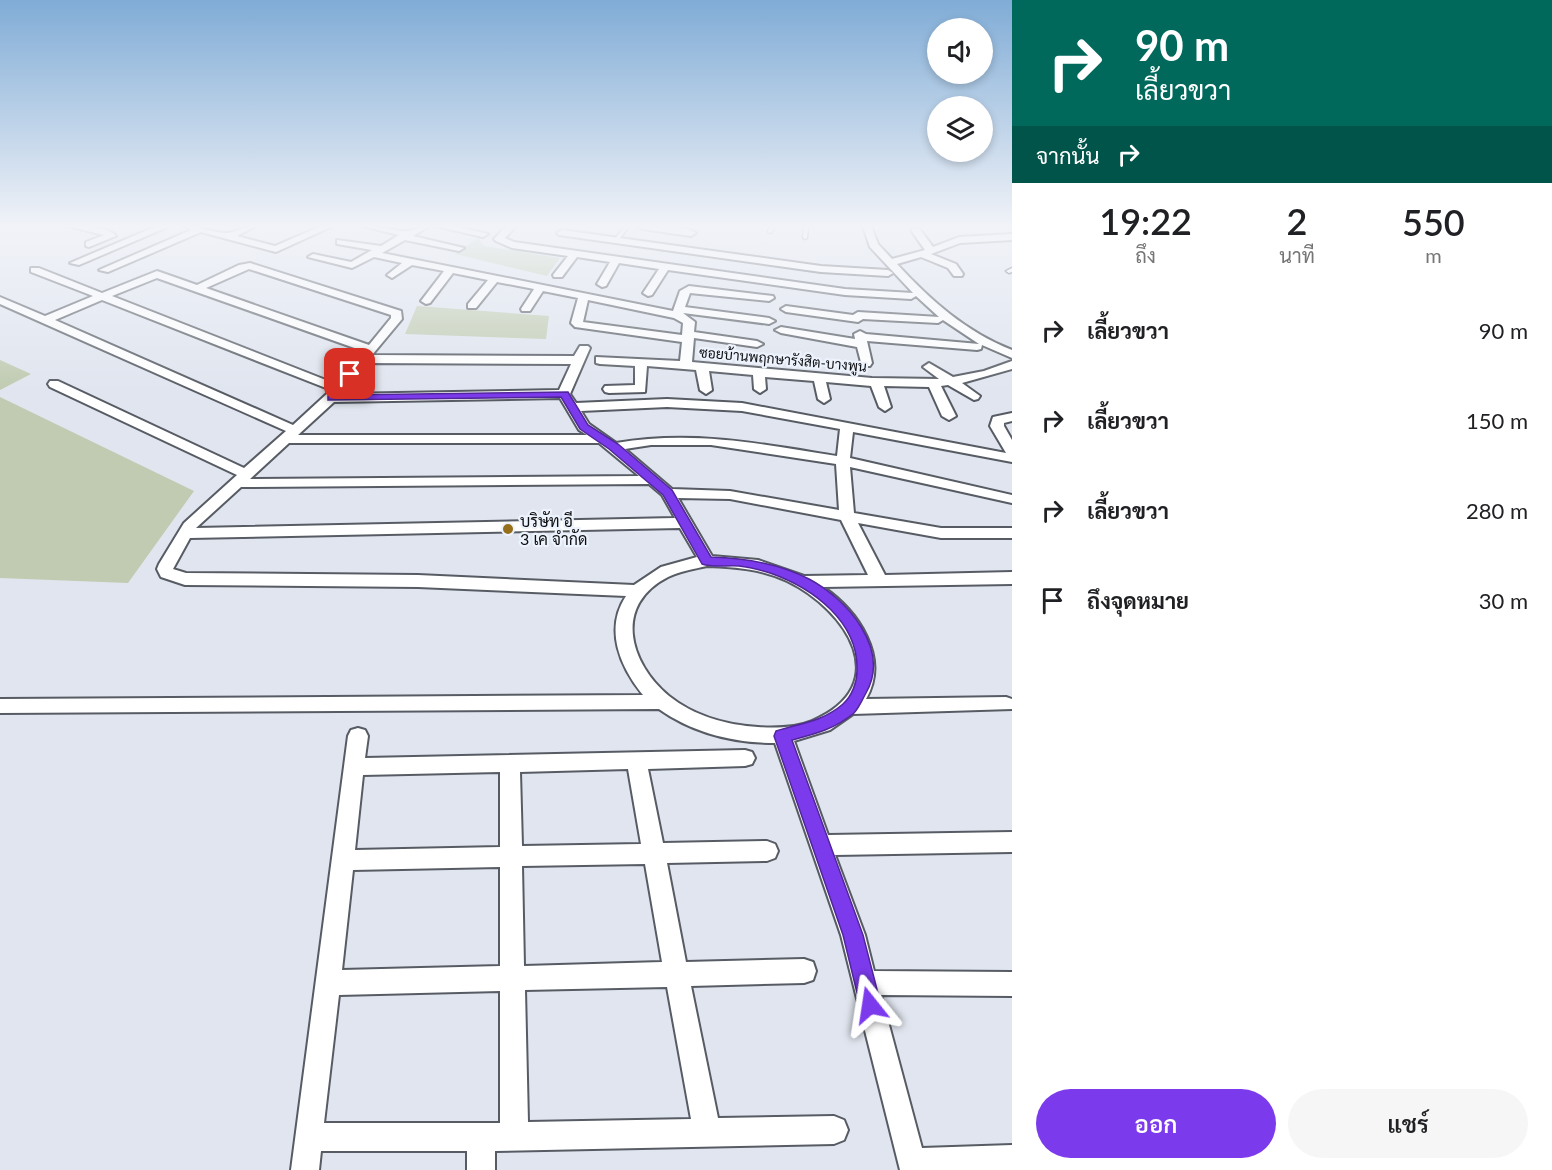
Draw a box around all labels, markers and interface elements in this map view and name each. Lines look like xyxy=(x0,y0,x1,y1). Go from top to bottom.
map controls xyxy=(927,18,993,162)
button: sound xyxy=(927,18,993,84)
text: 90 m xyxy=(1135,20,1229,70)
icon: right xyxy=(1036,24,1114,102)
text: เลี้ยวขวา xyxy=(1135,73,1231,106)
button: layers xyxy=(927,96,993,162)
icon: right xyxy=(1112,138,1145,171)
text: จากนั้น xyxy=(1036,142,1100,169)
text: 19:22 xyxy=(1099,199,1192,243)
text: 2 xyxy=(1287,199,1307,243)
text: 550 xyxy=(1402,200,1465,244)
text: ถึง xyxy=(1135,243,1156,267)
text: นาที xyxy=(1279,243,1315,267)
text: m xyxy=(1425,243,1442,267)
icon: right xyxy=(1036,314,1069,347)
text: เลี้ยวขวา xyxy=(1087,317,1169,344)
text: 90 m xyxy=(1479,317,1528,344)
street label: ซอยบ้านพฤกษารังสิต-บางพูน xyxy=(698,343,868,377)
pin xyxy=(324,348,375,399)
icon: arrive xyxy=(333,357,366,390)
icon: right xyxy=(1036,404,1069,437)
text: เลี้ยวขวา xyxy=(1087,407,1169,434)
text: 150 m xyxy=(1466,407,1528,434)
icon: right xyxy=(1036,494,1069,527)
text: เลี้ยวขวา xyxy=(1087,497,1169,524)
text: 280 m xyxy=(1466,497,1528,524)
place label: บริษัท อี 3 เค จำกัด xyxy=(520,510,587,548)
marker: บริษัท อี 3 เค จำกัด xyxy=(501,522,515,536)
icon: arrive xyxy=(1036,584,1069,617)
text: ถึงจุดหมาย xyxy=(1087,587,1189,614)
text: 30 m xyxy=(1479,587,1528,614)
position arrow xyxy=(838,973,902,1037)
button: ออก xyxy=(1036,1089,1276,1158)
button: แชร์ xyxy=(1288,1089,1528,1158)

